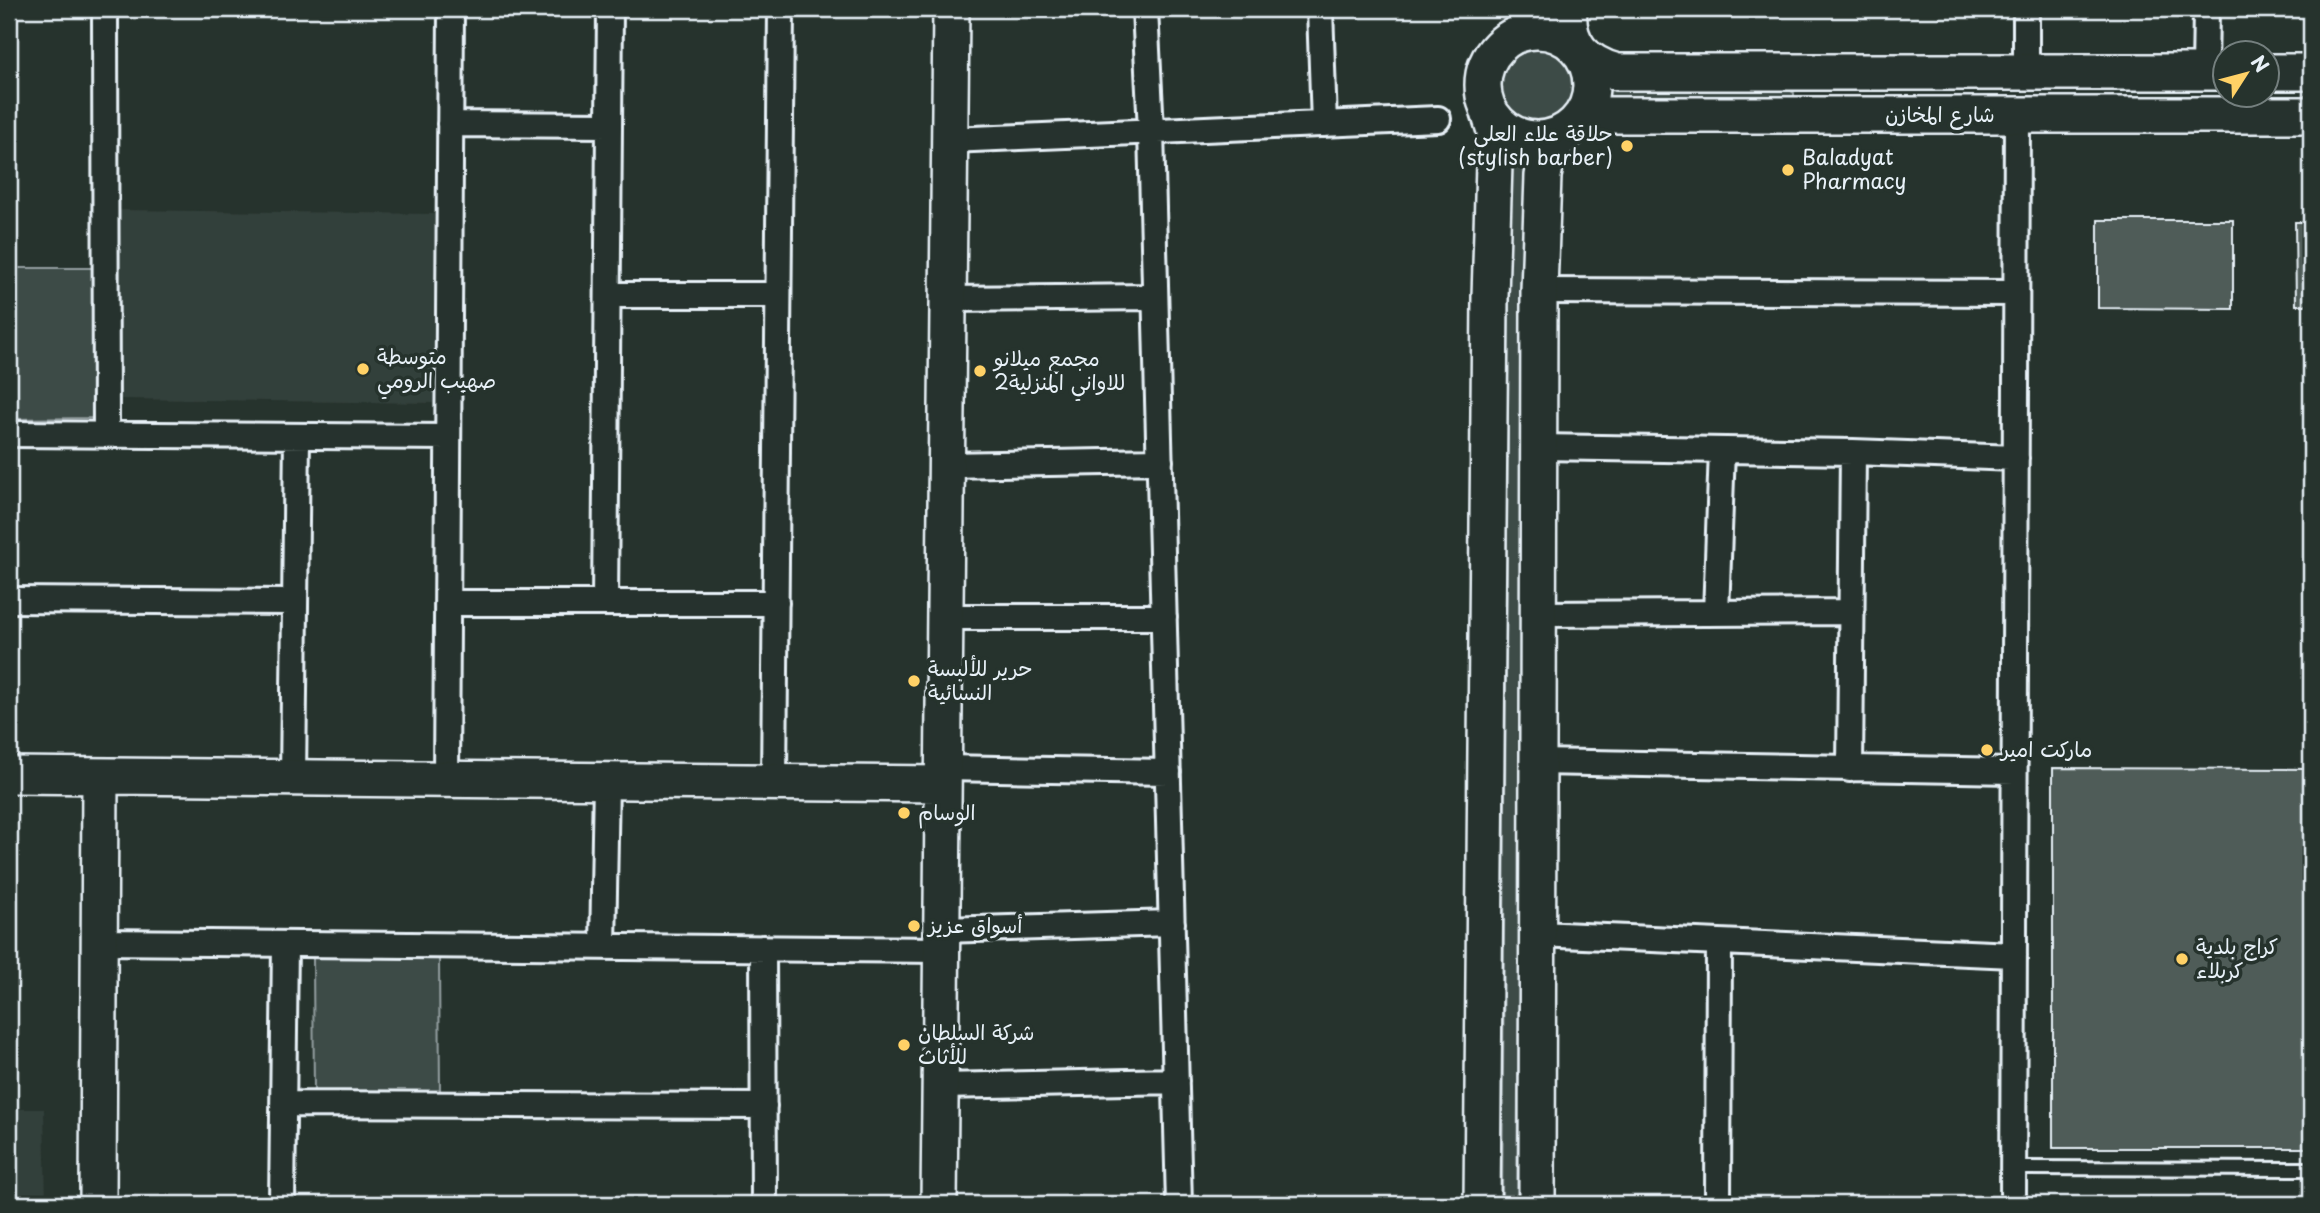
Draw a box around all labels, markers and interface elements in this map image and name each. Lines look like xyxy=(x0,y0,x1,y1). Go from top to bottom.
north arrow xyxy=(2212,38,2282,108)
text: N xyxy=(2245,49,2276,78)
street label: شارع المخازن xyxy=(1885,97,1995,130)
place label: حلاقة علاء العلي (stylish barber) xyxy=(1458,116,1613,172)
marker: حلاقة علاء العلي (stylish barber) xyxy=(1619,138,1635,154)
place label: Baladyat Pharmacy xyxy=(1802,140,1907,196)
marker: Baladyat Pharmacy xyxy=(1780,162,1796,178)
place label: متوسطة صهيب الرومي xyxy=(377,339,496,400)
place label: مجمع ميلانو للاواني المنزلية2 xyxy=(992,341,1125,402)
marker: متوسطة صهيب الرومي xyxy=(355,361,371,377)
marker: مجمع ميلانو للاواني المنزلية2 xyxy=(972,363,988,379)
place label: حرير للألبسة النسائية xyxy=(928,651,1033,707)
marker: حرير للألبسة النسائية xyxy=(906,673,922,689)
place label: ماركت امير xyxy=(1999,732,2092,764)
marker: ماركت امير xyxy=(1979,742,1995,758)
place label: الوسام xyxy=(918,795,976,829)
marker: الوسام xyxy=(896,805,912,821)
place label: أسواق عزيز xyxy=(926,908,1022,940)
marker: أسواق عزيز xyxy=(906,918,922,934)
place label: كراج بلدية كربلاء xyxy=(2196,929,2278,985)
marker: كراج بلدية كربلاء xyxy=(2174,951,2190,967)
place label: شركة السلطان للأثاث xyxy=(918,1015,1035,1071)
marker: شركة السلطان للأثاث xyxy=(896,1037,912,1053)

